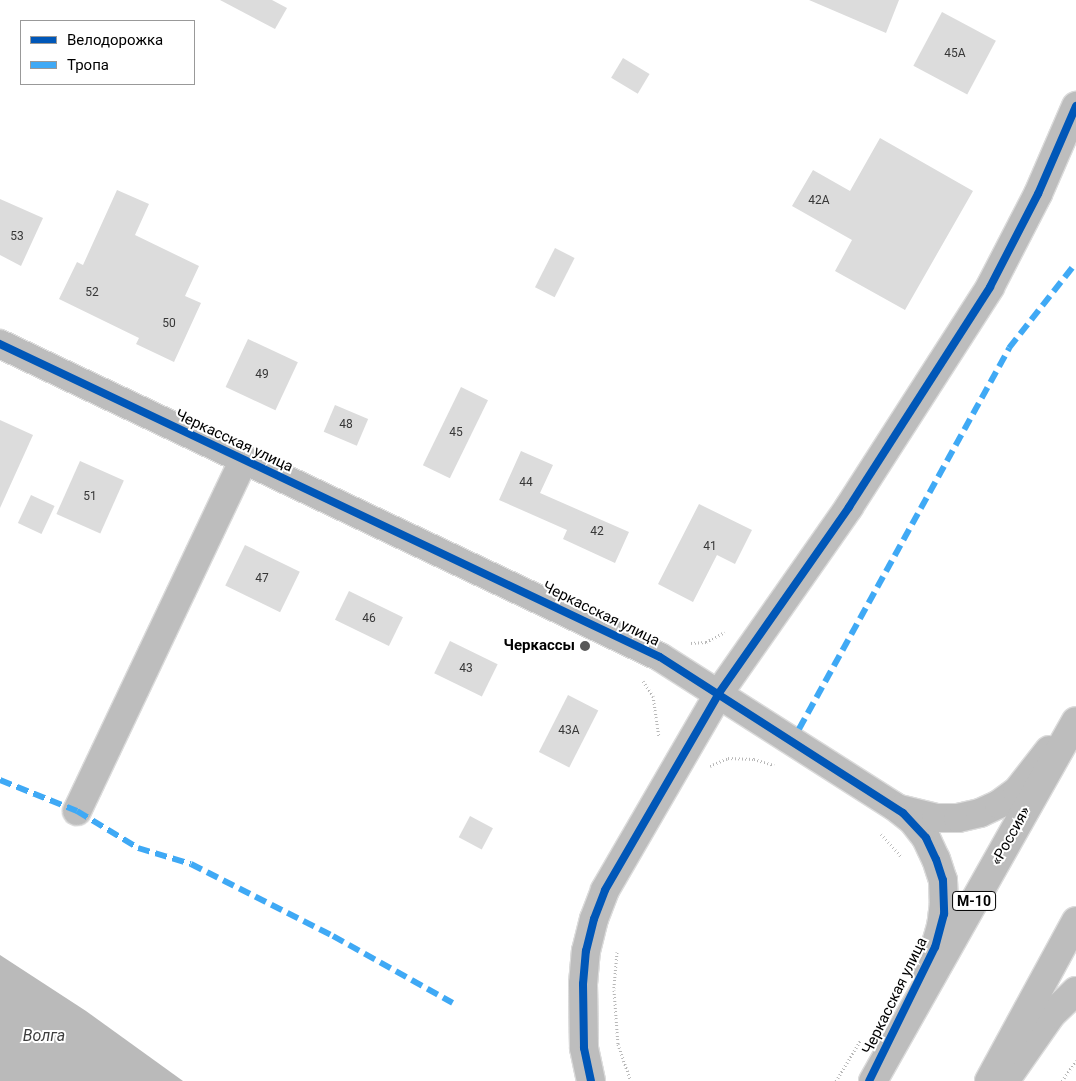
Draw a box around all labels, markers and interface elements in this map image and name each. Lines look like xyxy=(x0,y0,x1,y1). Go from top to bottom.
legend xyxy=(20,20,195,85)
text: Велодорожка xyxy=(67,31,163,49)
house number: 45А xyxy=(944,47,966,61)
text: Тропа xyxy=(67,56,109,74)
house number: 42А xyxy=(808,194,830,208)
house number: 53 xyxy=(10,230,24,244)
house number: 52 xyxy=(85,286,99,300)
house number: 50 xyxy=(162,317,176,331)
house number: 49 xyxy=(255,368,269,382)
street label: Черкасская улица xyxy=(172,406,296,476)
house number: 48 xyxy=(339,418,353,432)
house number: 45 xyxy=(449,426,463,440)
house number: 44 xyxy=(519,476,533,490)
house number: 51 xyxy=(83,490,97,504)
house number: 42 xyxy=(590,525,604,539)
house number: 41 xyxy=(703,540,717,554)
house number: 47 xyxy=(255,572,269,586)
street label: Черкасская улица xyxy=(540,578,662,650)
house number: 46 xyxy=(362,612,376,626)
place label: Черкассы xyxy=(504,637,575,655)
marker: Черкассы xyxy=(579,640,591,652)
house number: 43 xyxy=(459,662,473,676)
house number: 43А xyxy=(558,724,580,738)
street label: «Россия» xyxy=(987,803,1035,869)
road number: М-10 xyxy=(952,889,996,912)
street label: Черкасская улица xyxy=(859,935,931,1057)
water label: Волга xyxy=(23,1026,65,1046)

